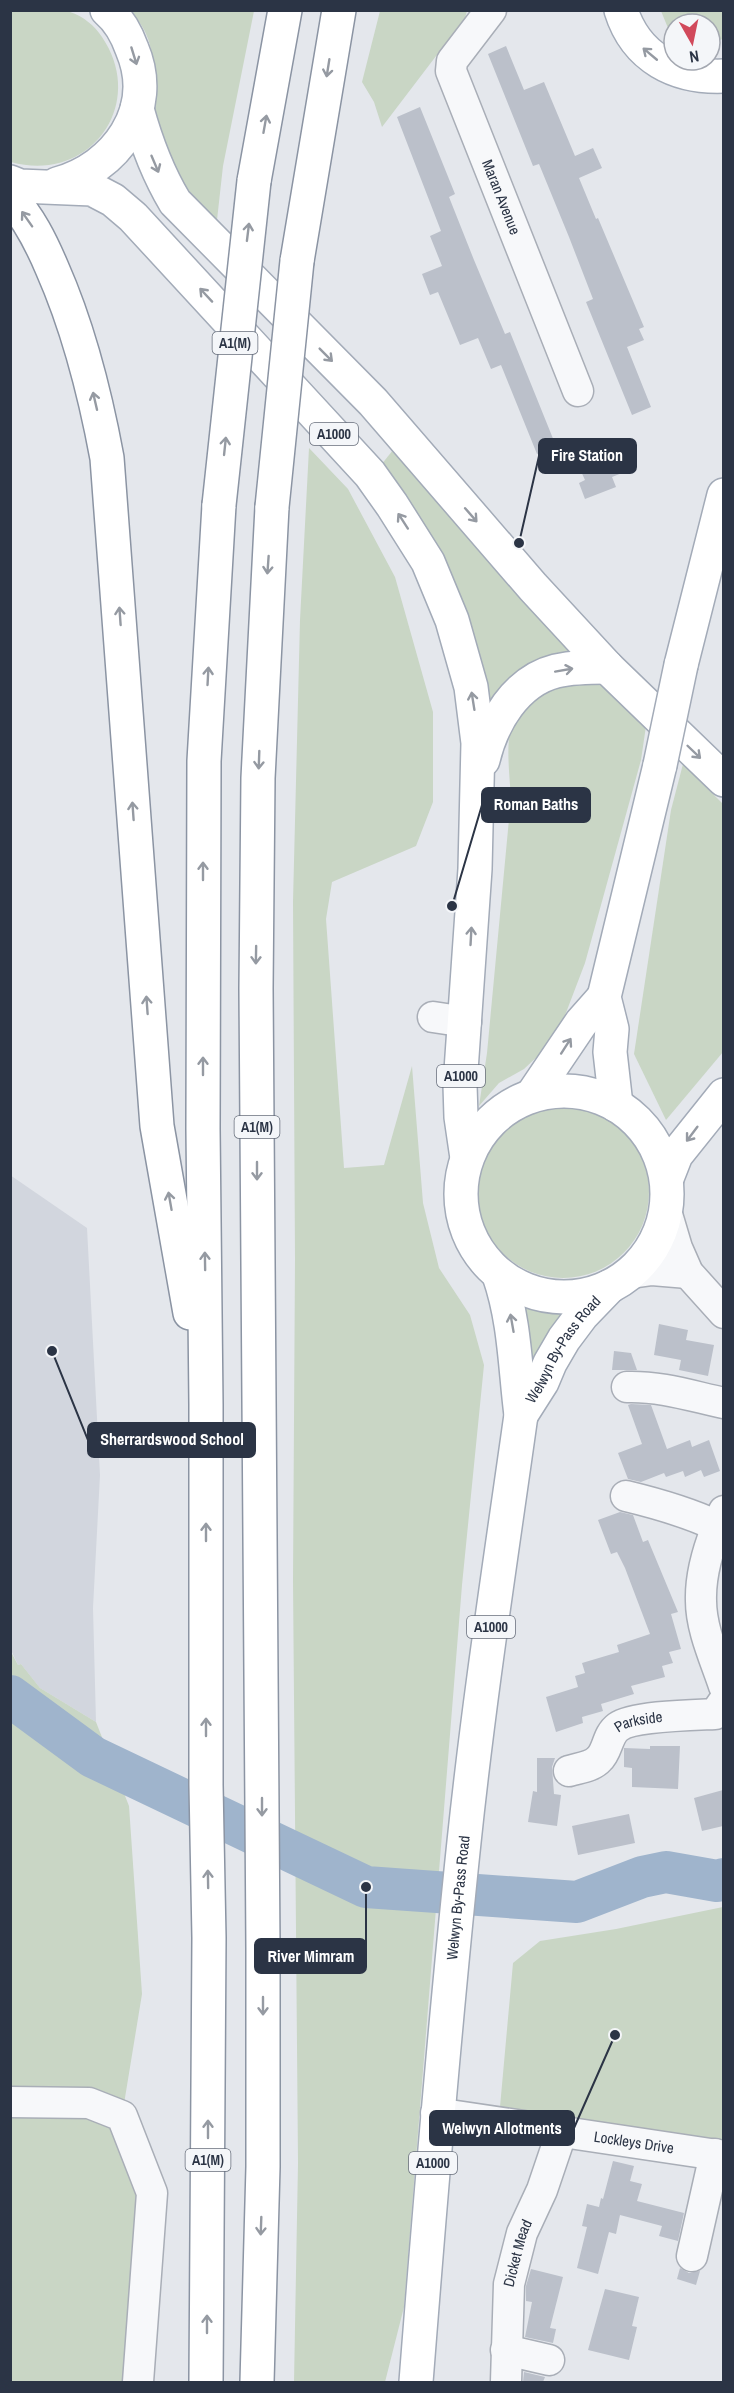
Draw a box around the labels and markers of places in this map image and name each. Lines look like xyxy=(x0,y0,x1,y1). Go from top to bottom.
callout: Fire Station xyxy=(539,439,636,473)
callout: Roman Baths xyxy=(482,788,590,822)
callout: Sherrardswood School xyxy=(88,1423,255,1457)
callout: River Mimram xyxy=(255,1939,366,1973)
callout: Welwyn Allotments xyxy=(430,2111,574,2145)

